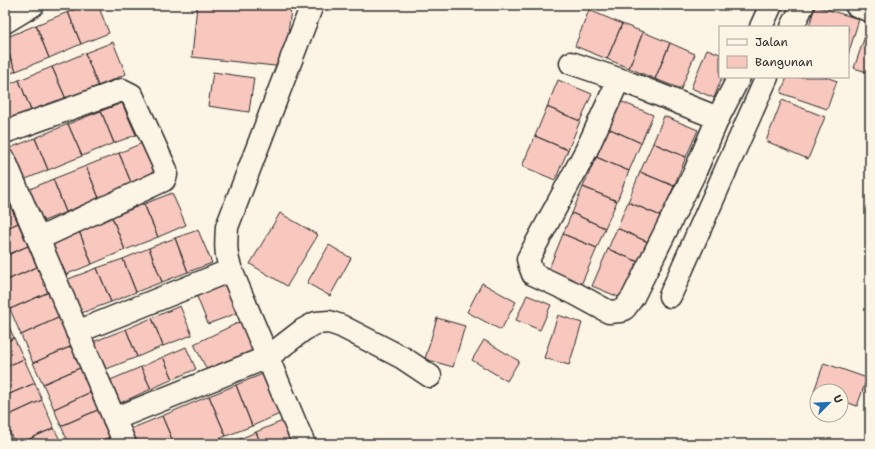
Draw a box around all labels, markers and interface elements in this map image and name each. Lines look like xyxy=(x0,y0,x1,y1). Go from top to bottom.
legend xyxy=(719,26,849,78)
text: Jalan xyxy=(755,34,788,50)
text: Bangunan xyxy=(755,54,813,70)
north arrow xyxy=(809,383,849,423)
text: U xyxy=(829,393,846,406)

